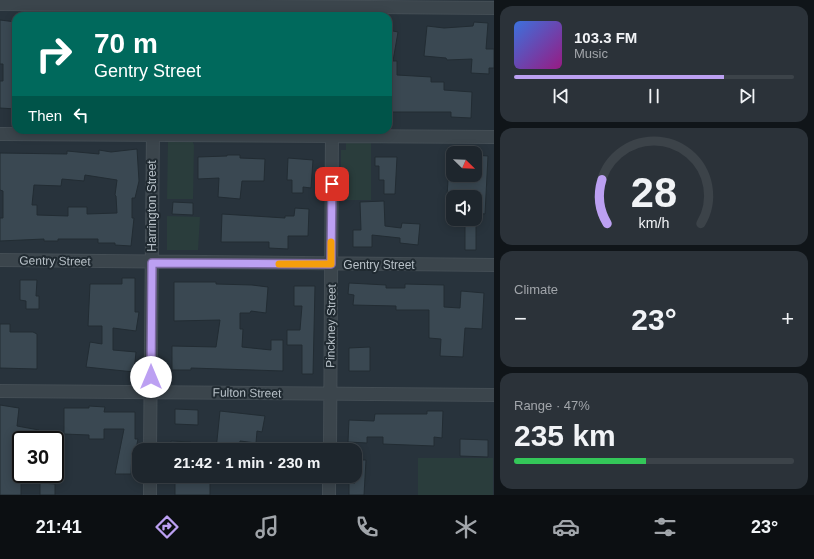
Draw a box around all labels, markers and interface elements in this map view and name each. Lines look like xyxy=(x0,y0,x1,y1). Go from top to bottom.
icon: right xyxy=(28,28,80,80)
text: 70 m xyxy=(94,28,158,59)
text: 103.3 FM xyxy=(574,29,637,46)
text: Music xyxy=(574,46,608,61)
text: Gentry Street xyxy=(94,61,201,81)
icon: previous xyxy=(550,85,572,107)
icon: pause xyxy=(643,85,665,107)
icon: next xyxy=(736,85,758,107)
icon: left xyxy=(70,104,92,126)
text: Then xyxy=(28,107,62,124)
north arrow xyxy=(446,146,482,182)
map controls xyxy=(446,146,482,226)
street label: Harrington Street xyxy=(145,160,159,252)
pin xyxy=(315,167,349,201)
text: 28 xyxy=(631,169,677,216)
icon: arrive xyxy=(321,173,343,195)
button: sound xyxy=(446,190,482,226)
text: km/h xyxy=(639,215,670,231)
street label: Gentry Street xyxy=(19,253,91,269)
street label: Gentry Street xyxy=(343,258,415,272)
text: Climate xyxy=(514,282,558,297)
street label: Pinckney Street xyxy=(323,283,339,368)
text: 23° xyxy=(631,303,677,336)
text: − xyxy=(514,306,527,331)
text: + xyxy=(781,306,794,331)
position arrow xyxy=(130,356,172,398)
street label: Fulton Street xyxy=(213,385,282,401)
text: Range · 47% xyxy=(514,398,590,413)
text: 235 km xyxy=(514,419,616,452)
speed limit sign: 30 xyxy=(12,431,64,483)
text: 21:42 · 1 min · 230 m xyxy=(174,454,320,471)
icon: directions xyxy=(153,513,181,541)
icon: music xyxy=(253,513,281,541)
icon: phone xyxy=(353,513,381,541)
icon: climate xyxy=(452,513,480,541)
icon: car xyxy=(552,513,580,541)
icon: filters xyxy=(651,513,679,541)
text: 21:41 xyxy=(36,517,82,537)
text: 23° xyxy=(751,517,778,537)

